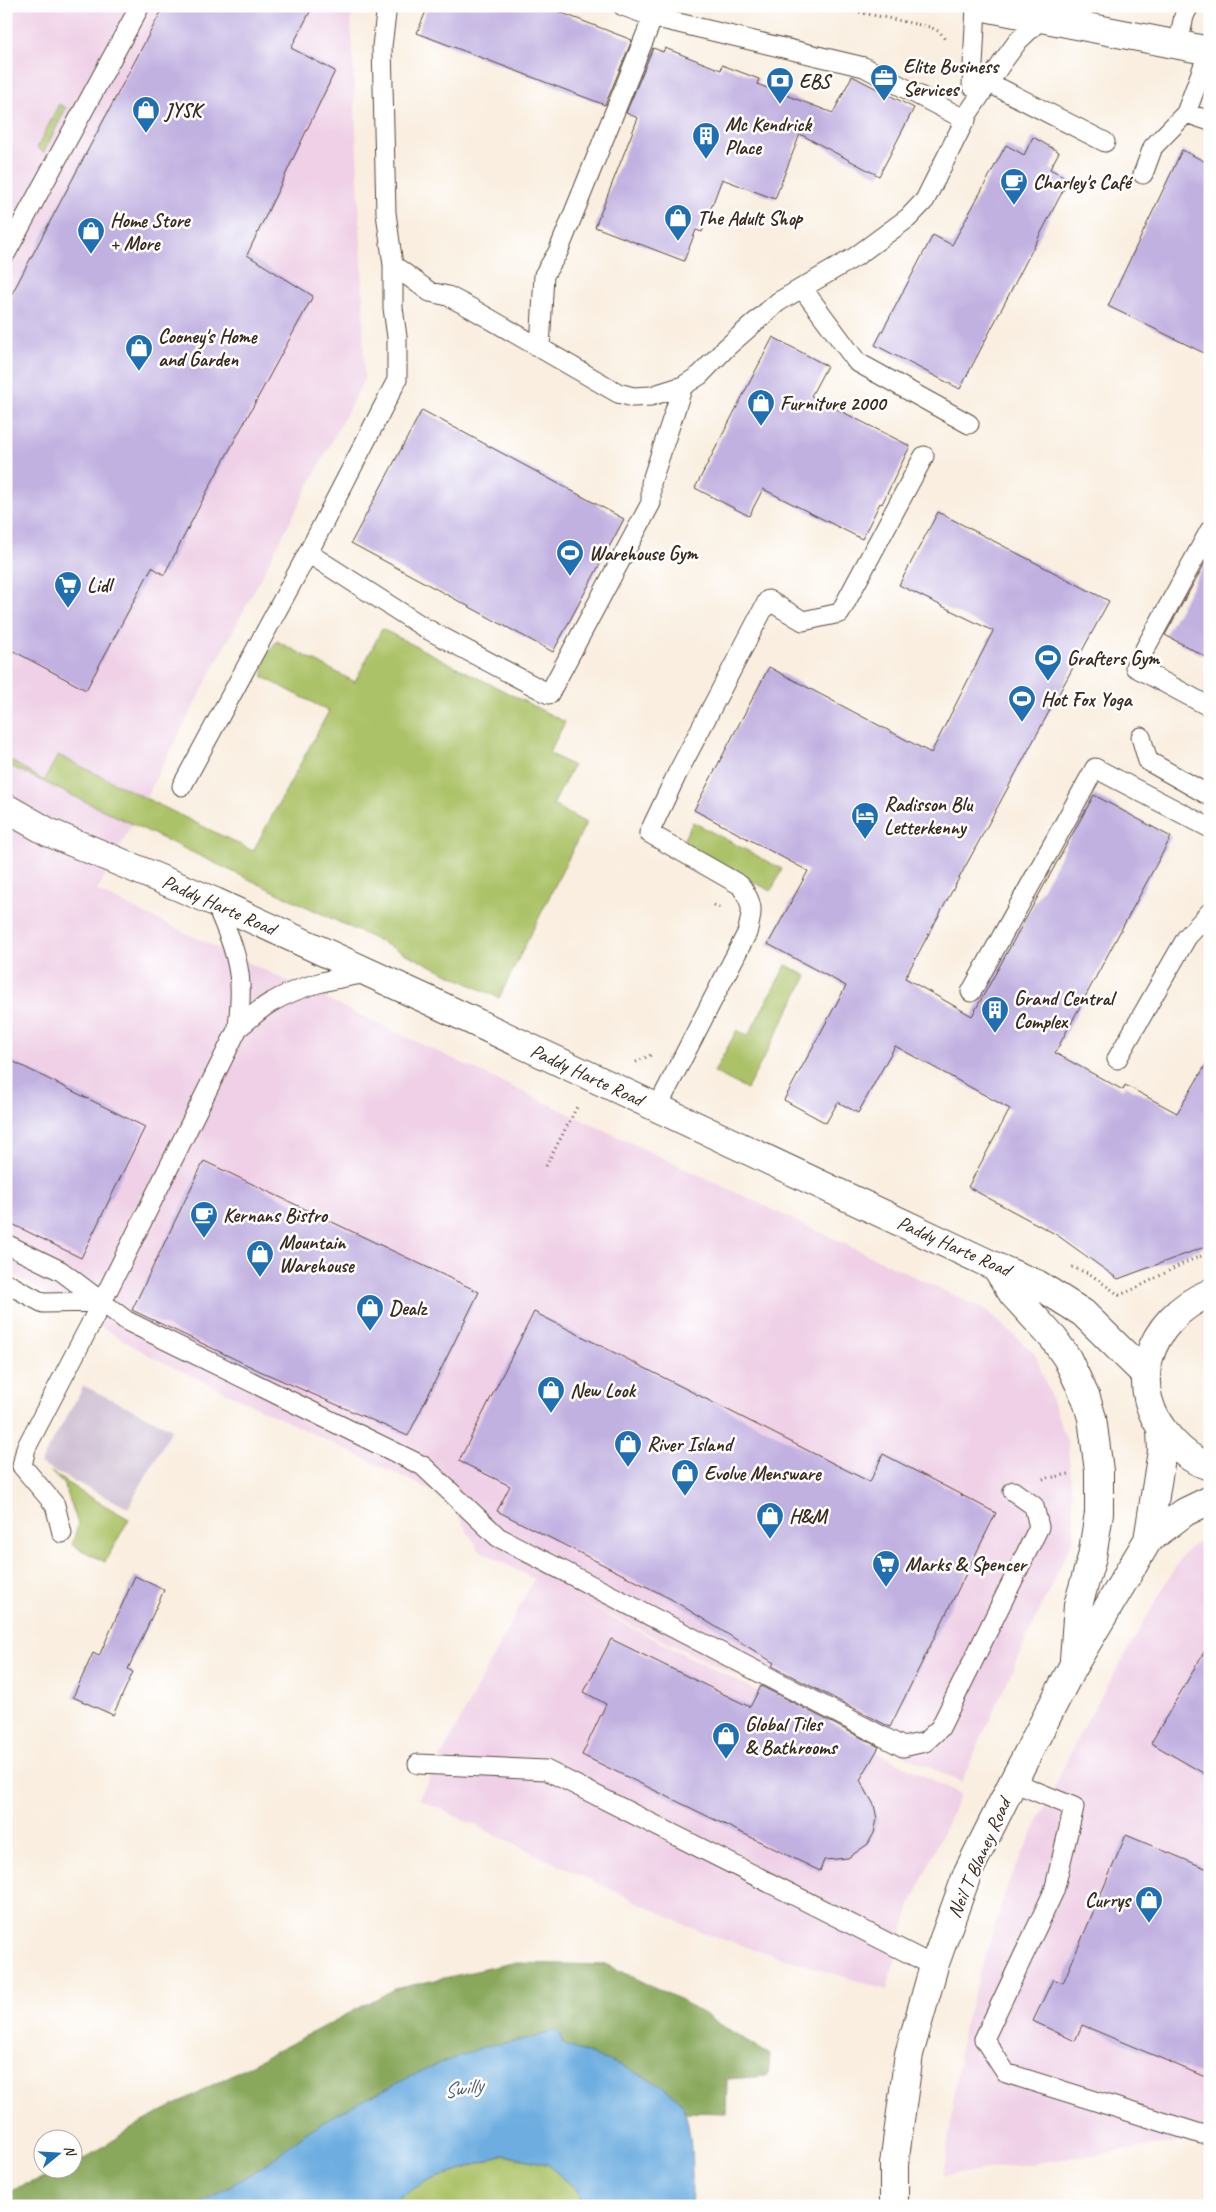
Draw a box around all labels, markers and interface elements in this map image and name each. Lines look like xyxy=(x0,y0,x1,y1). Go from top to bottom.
place label: Elite Business Services xyxy=(903,54,1000,102)
office icon: Elite Business Services xyxy=(869,63,899,102)
bank icon: EBS xyxy=(765,66,795,105)
place label: EBS xyxy=(799,69,833,94)
shop icon: JYSK xyxy=(131,95,161,134)
place label: JYSK xyxy=(163,98,205,123)
place label: Mc Kendrick Place xyxy=(725,112,812,160)
building icon: Mc Kendrick Place xyxy=(691,121,721,160)
cafe icon: Charley's Café xyxy=(999,167,1029,206)
place label: Charley's Café xyxy=(1033,170,1134,195)
shop icon: The Adult Shop xyxy=(663,203,693,242)
place label: The Adult Shop xyxy=(697,206,804,231)
place label: Home Store + More xyxy=(110,208,192,256)
shop icon: Home Store + More xyxy=(76,216,106,255)
place label: Cooney's Home and Garden xyxy=(158,324,258,372)
shop icon: Cooney's Home and Garden xyxy=(124,333,154,372)
shop icon: Furniture 2000 xyxy=(746,388,776,427)
place label: Furniture 2000 xyxy=(780,391,888,416)
sports icon: Warehouse Gym xyxy=(555,538,585,577)
place label: Warehouse Gym xyxy=(589,541,699,566)
supermarket icon: Lidl xyxy=(53,570,83,609)
place label: Lidl xyxy=(87,573,115,598)
sports icon: Grafters Gym xyxy=(1033,643,1063,682)
place label: Grafters Gym xyxy=(1067,646,1161,671)
sports icon: Hot Fox Yoga xyxy=(1007,684,1037,723)
place label: Hot Fox Yoga xyxy=(1041,687,1134,712)
place label: Radisson Blu Letterkenny xyxy=(884,792,974,840)
hotel icon: Radisson Blu Letterkenny xyxy=(850,801,880,840)
street label: Paddy Harte Road xyxy=(158,869,283,942)
place label: Grand Central Complex xyxy=(1014,986,1118,1034)
building icon: Grand Central Complex xyxy=(980,995,1010,1034)
street label: Paddy Harte Road xyxy=(527,1038,650,1113)
cafe icon: Kernans Bistro xyxy=(189,1200,219,1239)
place label: Kernans Bistro xyxy=(223,1203,329,1228)
street label: Paddy Harte Road xyxy=(893,1210,1018,1283)
place label: Mountain Warehouse xyxy=(279,1230,355,1278)
shop icon: Mountain Warehouse xyxy=(245,1239,275,1278)
shop icon: Dealz xyxy=(355,1293,385,1332)
place label: Dealz xyxy=(389,1296,428,1321)
shop icon: New Look xyxy=(536,1375,566,1414)
place label: New Look xyxy=(570,1378,636,1403)
shop icon: River Island xyxy=(613,1429,643,1468)
place label: River Island xyxy=(647,1432,736,1457)
shop icon: Evolve Mensware xyxy=(670,1458,700,1497)
place label: Evolve Mensware xyxy=(704,1461,822,1486)
shop icon: H&M xyxy=(755,1501,785,1540)
place label: H&M xyxy=(789,1504,829,1529)
supermarket icon: Marks & Spencer xyxy=(871,1549,901,1588)
place label: Marks & Spencer xyxy=(905,1552,1029,1577)
place label: Global Tiles & Bathrooms xyxy=(745,1712,838,1760)
shop icon: Global Tiles & Bathrooms xyxy=(711,1721,741,1760)
street label: Neil T Blaney Road xyxy=(941,1791,1018,1922)
shop icon: Currys xyxy=(1134,1885,1164,1924)
place label: Currys xyxy=(1085,1888,1132,1913)
water label: Swilly xyxy=(442,2071,488,2104)
north arrow xyxy=(32,2130,82,2180)
text: N xyxy=(60,2143,80,2159)

